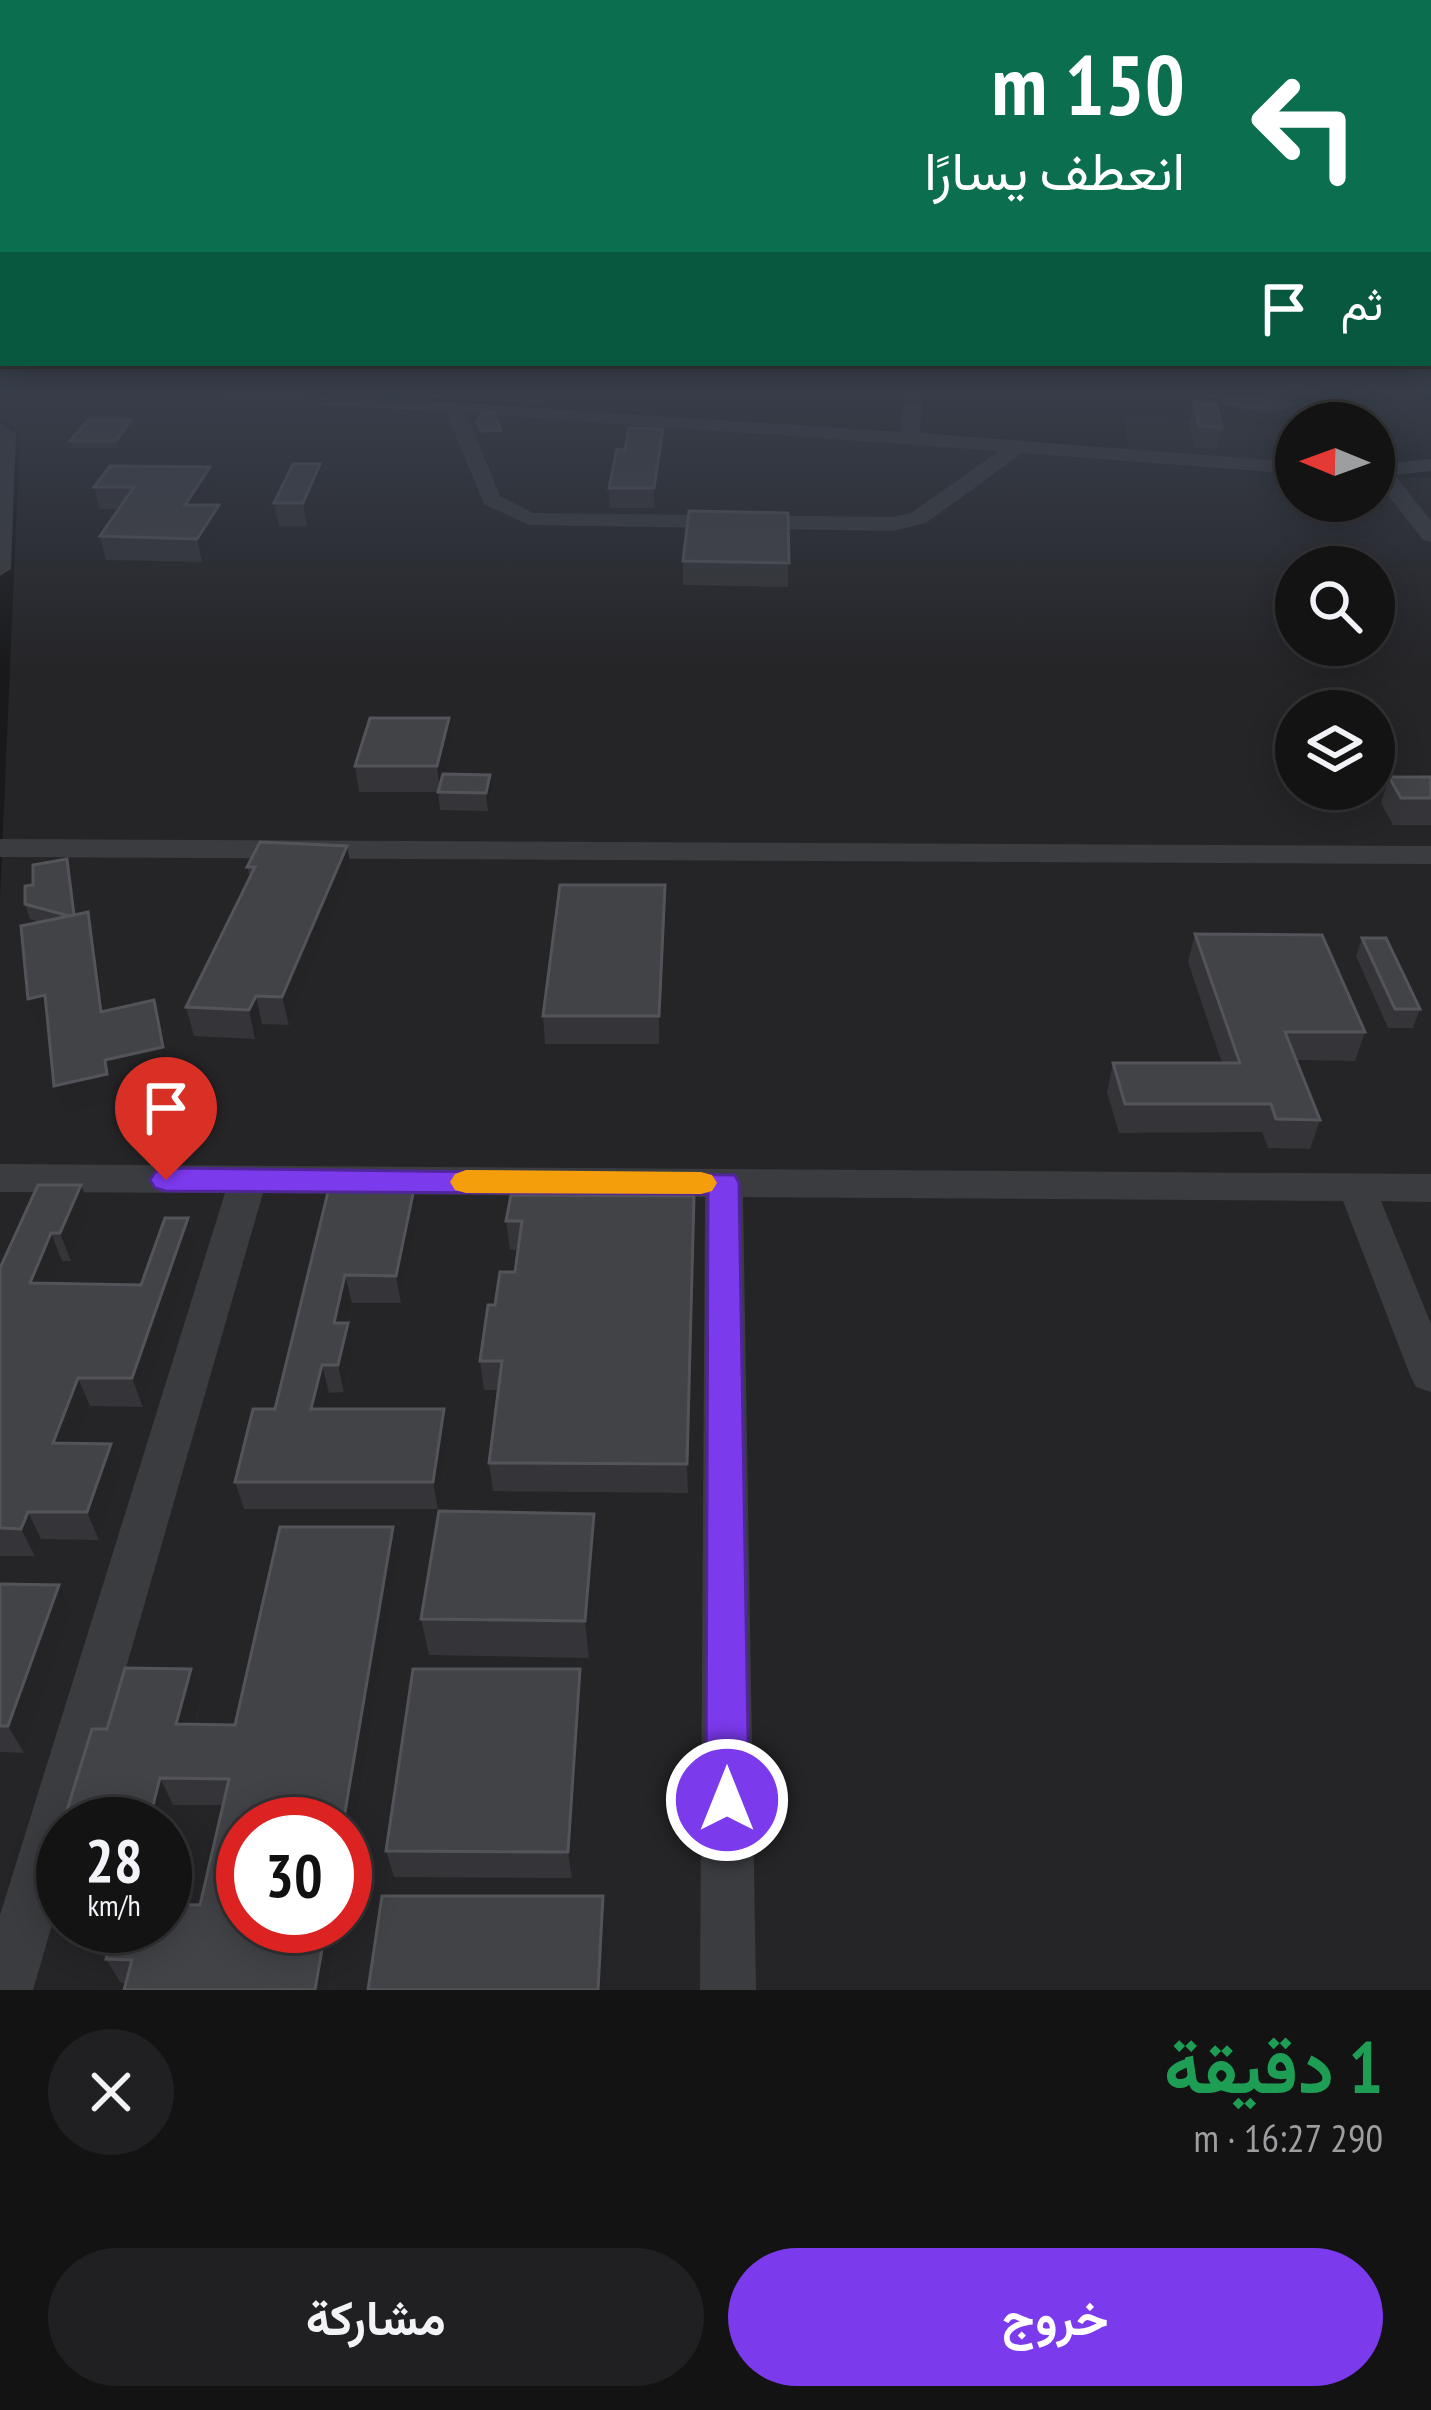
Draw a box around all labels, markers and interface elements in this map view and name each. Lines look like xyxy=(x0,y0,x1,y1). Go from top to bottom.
text: 150 m xyxy=(992,29,1185,138)
icon: left xyxy=(1227,48,1383,204)
text: انعطف يسارًا xyxy=(924,135,1185,205)
text: ثم xyxy=(1341,274,1383,332)
icon: arrive xyxy=(1251,276,1317,342)
north arrow xyxy=(1275,402,1395,522)
map controls xyxy=(1275,402,1395,810)
button: search xyxy=(1275,546,1395,666)
button: layers xyxy=(1275,690,1395,810)
pin xyxy=(115,1057,217,1180)
icon: arrive xyxy=(133,1075,199,1141)
position arrow xyxy=(664,1737,790,1863)
speed limit sign: 30 xyxy=(216,1797,372,1953)
text: 28 xyxy=(85,1821,143,1899)
text: km/h xyxy=(87,1885,141,1924)
text: 1 دقيقة xyxy=(1164,2020,1383,2113)
button: close xyxy=(48,2029,174,2155)
text: 290 m · 16:27 xyxy=(1194,2112,1383,2163)
button: مشاركة xyxy=(48,2248,704,2386)
button: خروج xyxy=(728,2248,1383,2386)

